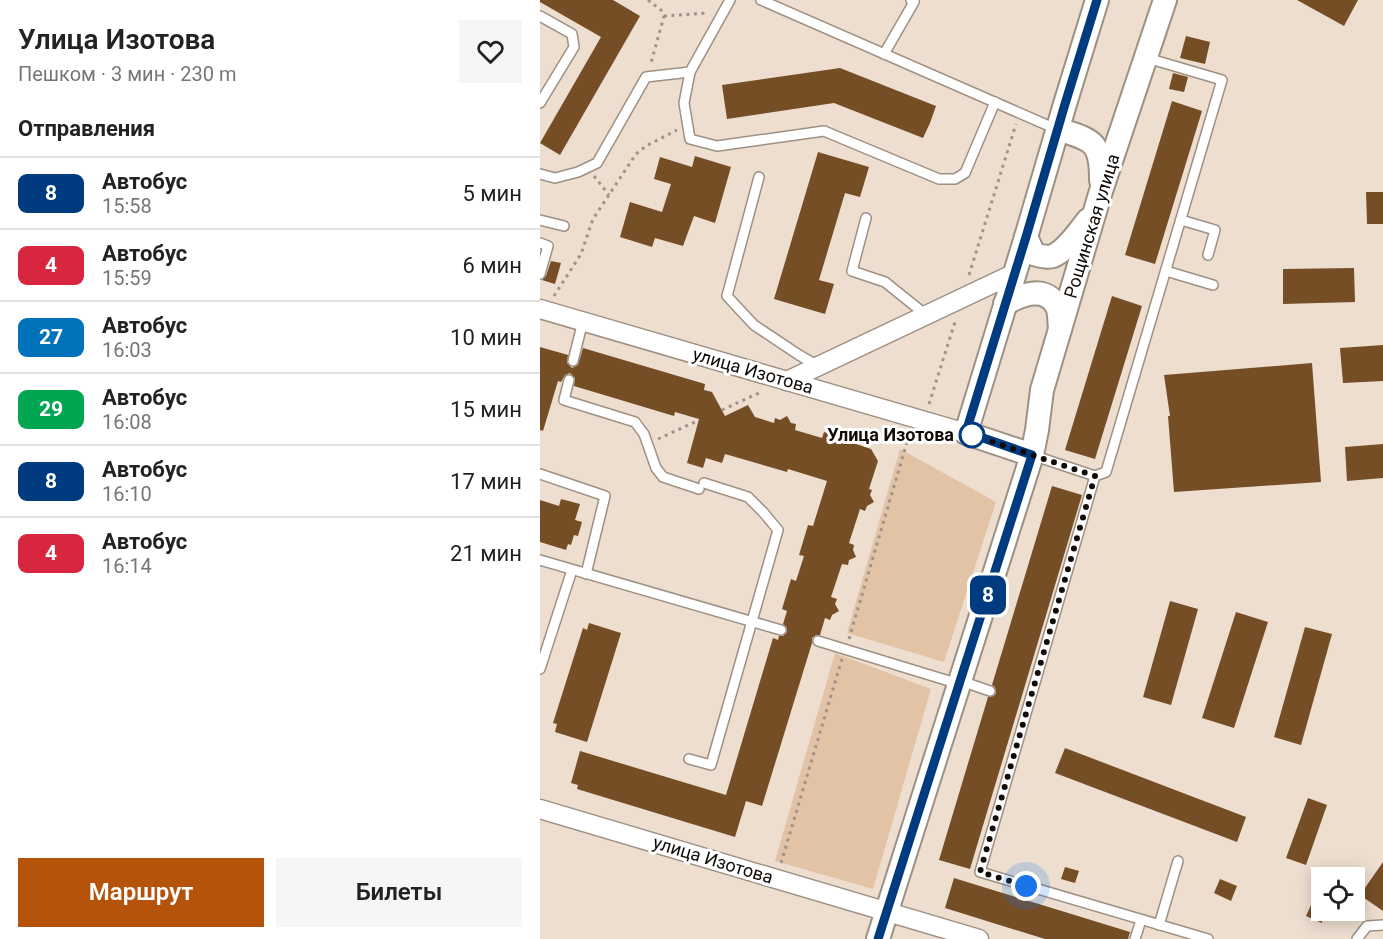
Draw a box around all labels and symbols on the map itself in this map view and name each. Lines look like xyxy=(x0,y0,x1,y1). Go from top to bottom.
street label: Рощинская улица xyxy=(1060,151,1123,301)
street label: улица Изотова xyxy=(690,343,816,398)
marker: Улица Изотова xyxy=(959,422,985,448)
place label: Улица Изотова xyxy=(827,424,954,445)
line badge: 8 xyxy=(968,576,1008,614)
street label: улица Изотова xyxy=(651,831,776,888)
your location xyxy=(1011,871,1041,901)

